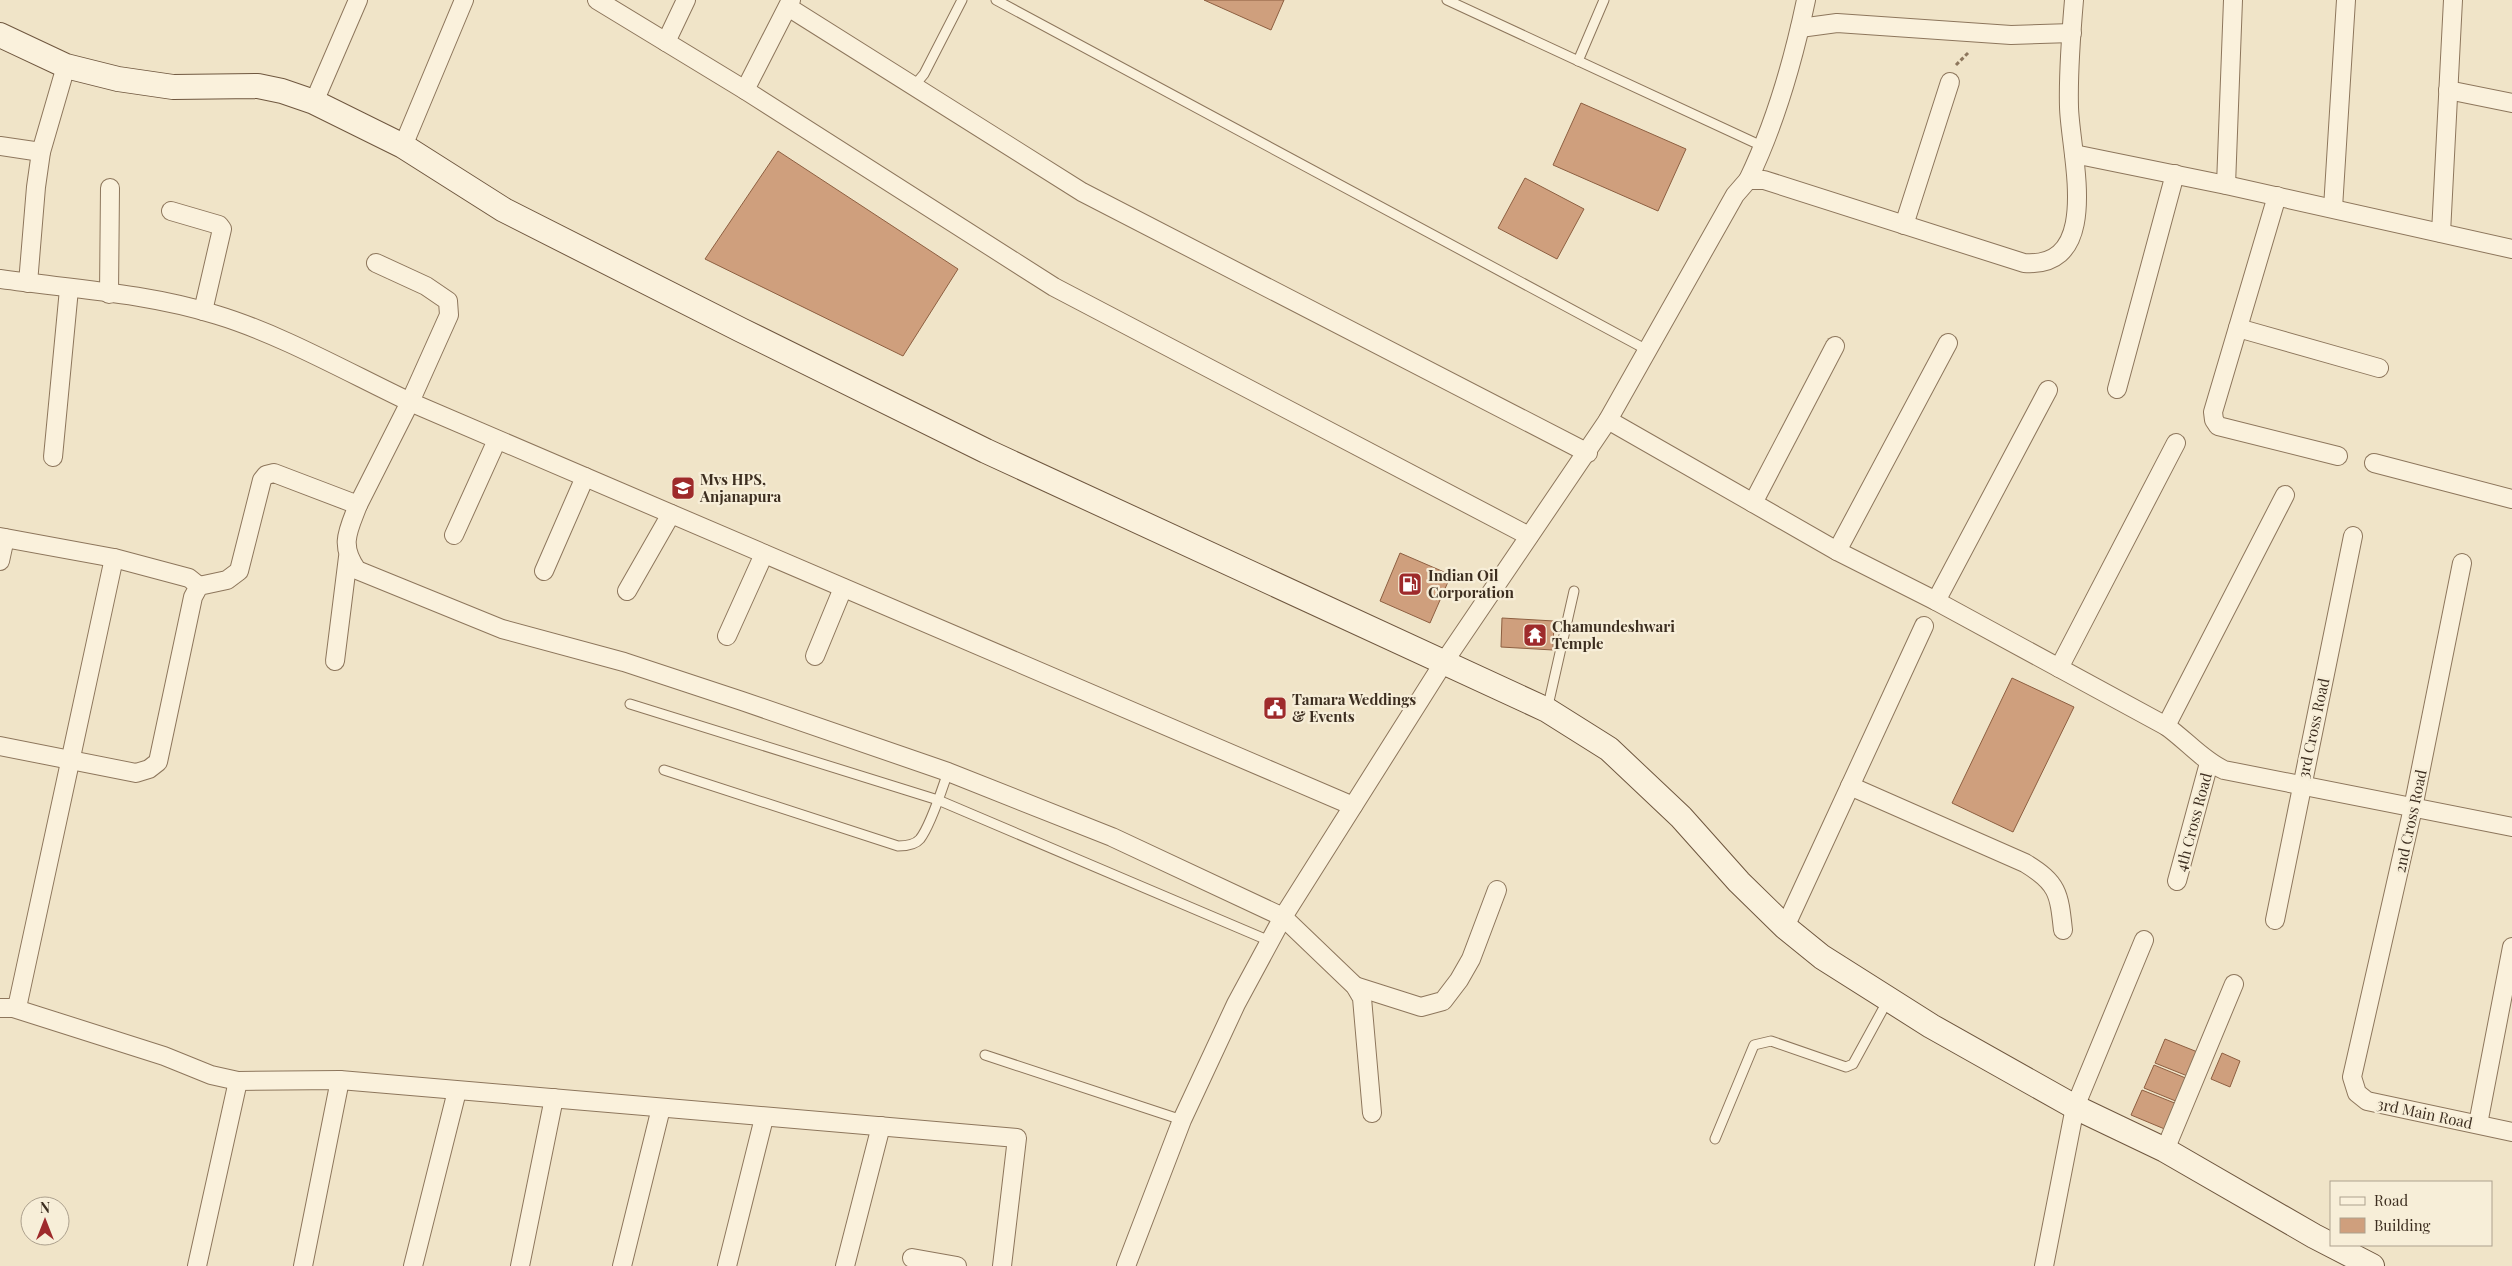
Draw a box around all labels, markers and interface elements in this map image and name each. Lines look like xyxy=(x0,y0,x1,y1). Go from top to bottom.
place label: Mvs HPS, Anjanapura xyxy=(699,469,782,506)
school or university icon: Mvs HPS, Anjanapura xyxy=(670,475,696,501)
place label: Indian Oil Corporation xyxy=(1428,565,1515,602)
fuel station icon: Indian Oil Corporation xyxy=(1397,571,1423,597)
place label: Chamundeshwari Temple xyxy=(1552,616,1675,653)
temple icon: Chamundeshwari Temple xyxy=(1522,622,1548,648)
street label: 3rd Cross Road xyxy=(2293,676,2333,780)
place label: Tamara Weddings & Events xyxy=(1292,689,1416,726)
public building icon: Tamara Weddings & Events xyxy=(1262,695,1288,721)
street label: 2nd Cross Road xyxy=(2389,767,2431,874)
street label: 4th Cross Road xyxy=(2170,770,2216,874)
street label: 3rd Main Road xyxy=(2375,1093,2475,1133)
legend xyxy=(2330,1181,2492,1246)
text: Road xyxy=(2374,1190,2408,1210)
north arrow xyxy=(20,1196,70,1246)
text: N xyxy=(40,1198,50,1217)
text: Building xyxy=(2374,1215,2431,1235)

